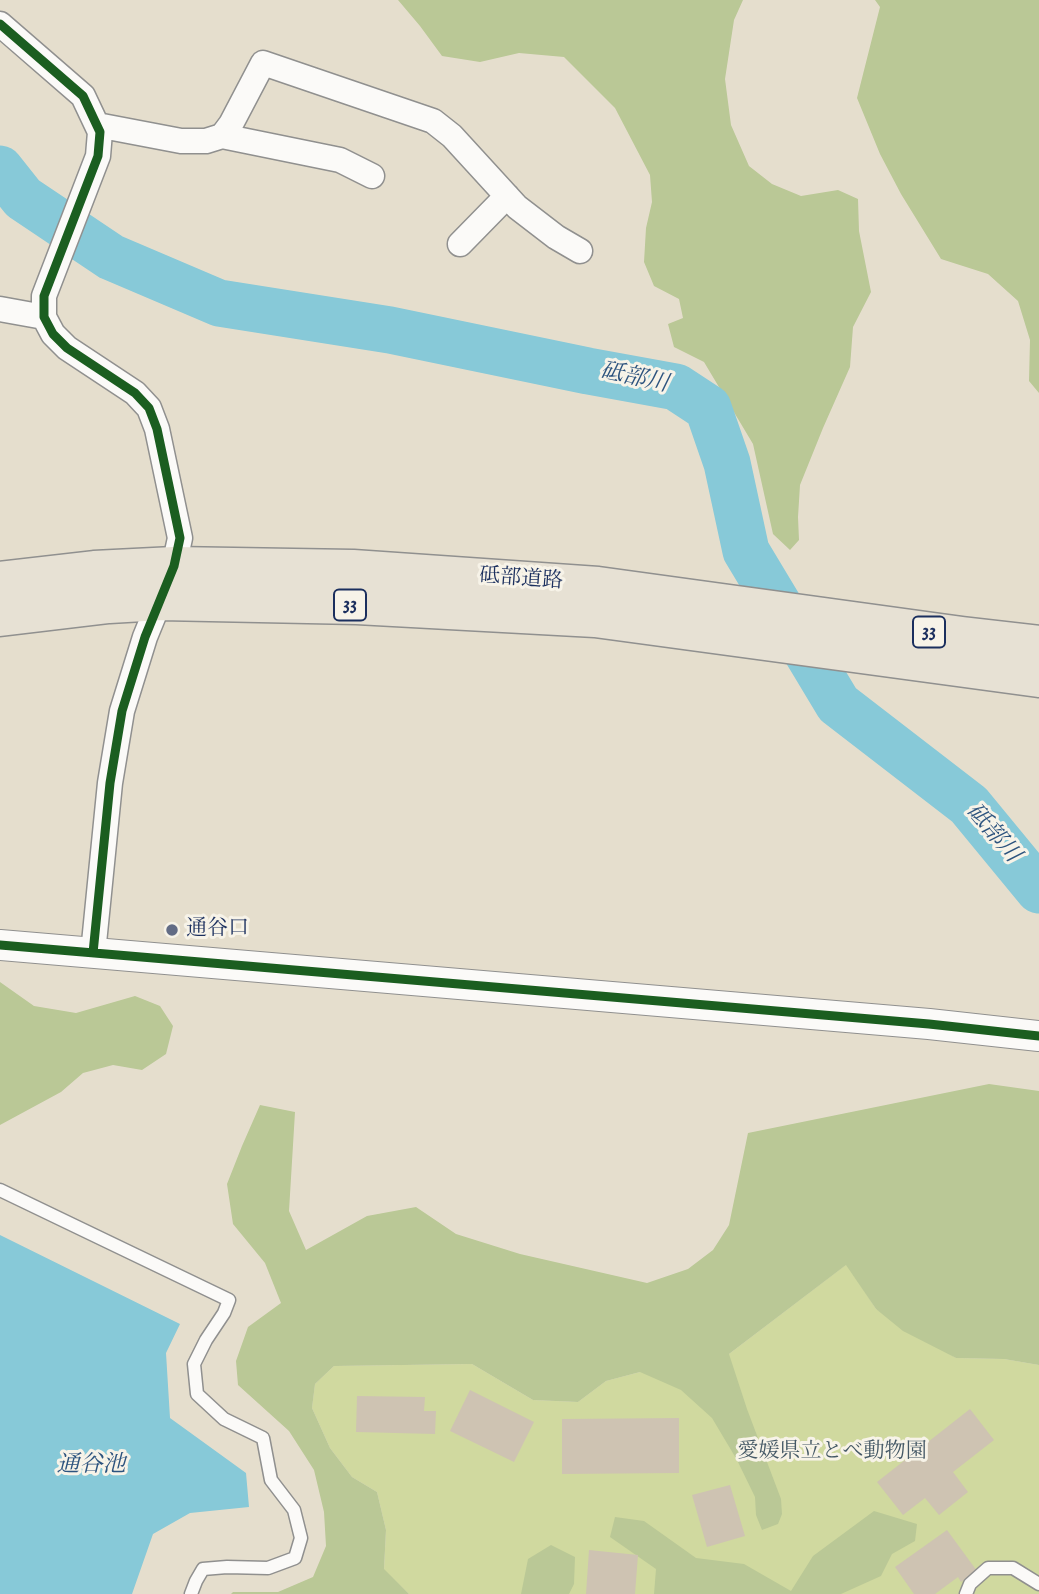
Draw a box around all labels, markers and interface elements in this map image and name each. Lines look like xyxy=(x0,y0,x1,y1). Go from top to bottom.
water label: 砥部川 xyxy=(597,358,671,400)
street label: 砥部道路 xyxy=(478,565,564,595)
road number: 33 xyxy=(334,590,366,620)
road number: 33 xyxy=(913,617,945,648)
water label: 砥部川 xyxy=(959,799,1025,869)
place label: 通谷口 xyxy=(186,917,249,943)
marker: 通谷口 xyxy=(164,922,180,938)
park label: 愛媛県立とべ動物園 xyxy=(738,1440,926,1466)
water label: 通谷池 xyxy=(57,1452,125,1480)

